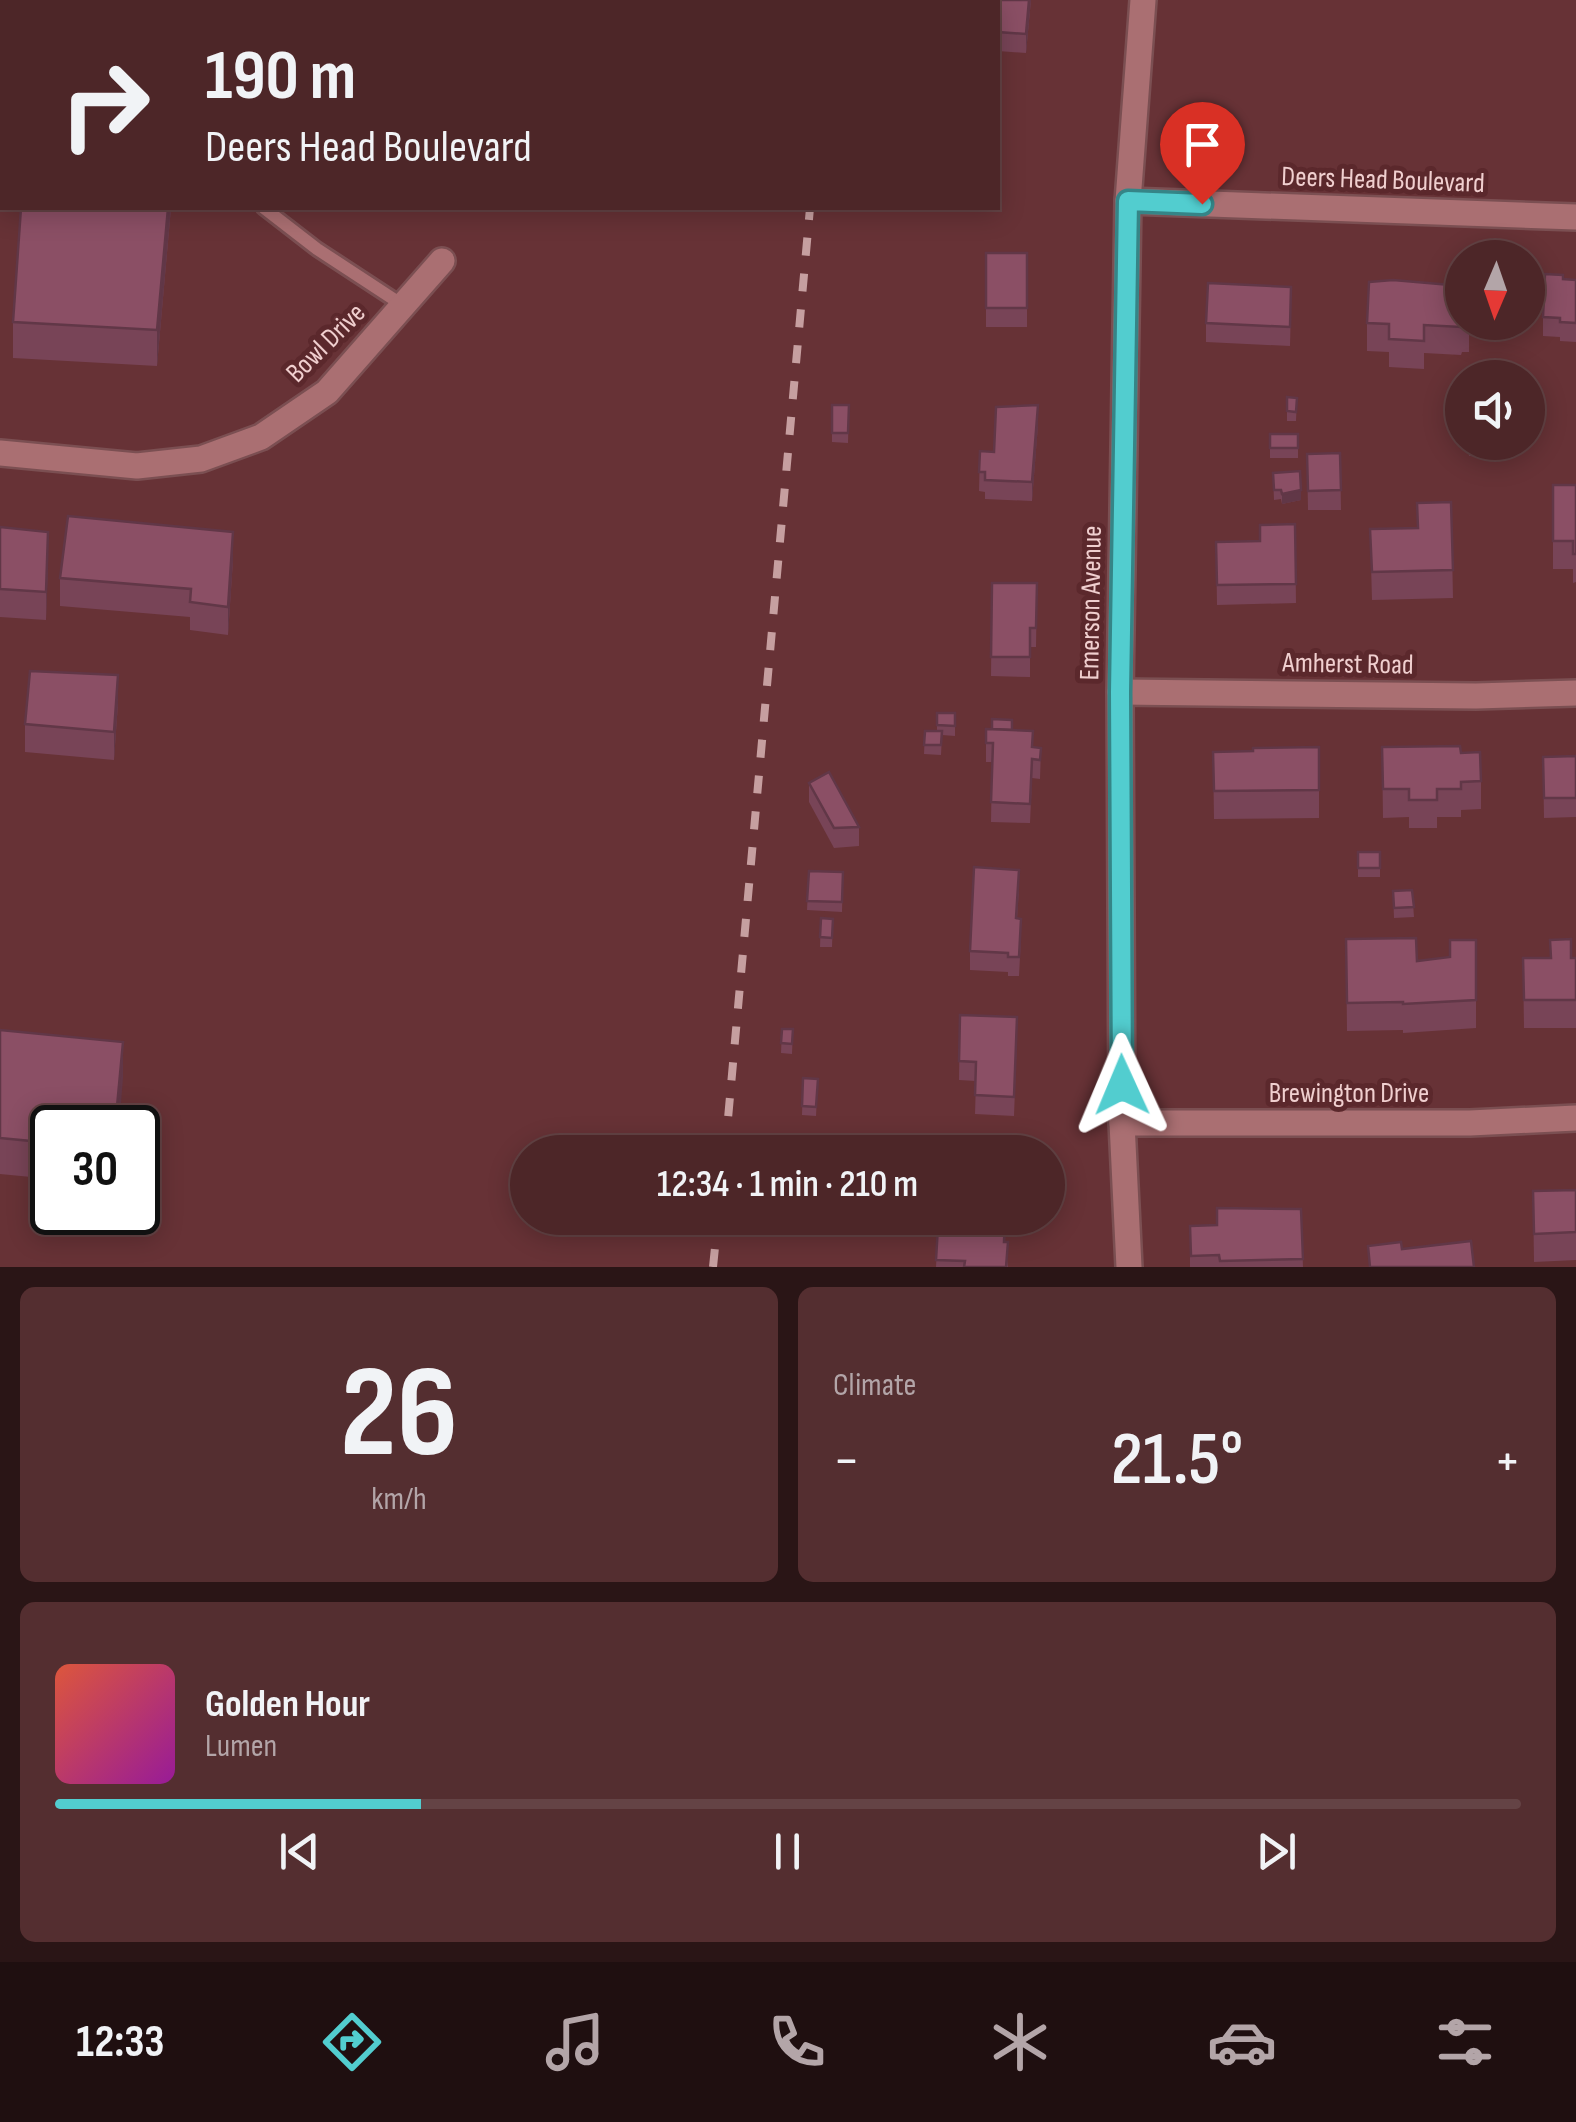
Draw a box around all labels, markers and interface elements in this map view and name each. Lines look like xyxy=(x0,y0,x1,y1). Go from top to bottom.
text: 190 m xyxy=(205,35,356,119)
icon: right xyxy=(40,40,170,170)
pin xyxy=(1160,102,1245,205)
icon: arrive xyxy=(1175,117,1230,172)
text: Deers Head Boulevard xyxy=(205,120,532,175)
street label: Deers Head Boulevard xyxy=(1281,160,1485,200)
north arrow xyxy=(1445,240,1545,340)
map controls xyxy=(1445,240,1545,460)
street label: Bowl Drive xyxy=(280,297,372,389)
button: sound xyxy=(1445,360,1545,460)
street label: Emerson Avenue xyxy=(1073,525,1109,681)
street label: Amherst Road xyxy=(1281,646,1414,682)
position arrow xyxy=(1070,1033,1174,1137)
street label: Brewington Drive xyxy=(1269,1077,1429,1110)
speed limit sign: 30 xyxy=(30,1105,160,1235)
text: 12:34 · 1 min · 210 m xyxy=(657,1162,918,1207)
text: 26 xyxy=(340,1337,458,1493)
text: Climate xyxy=(833,1366,916,1405)
text: 21.5° xyxy=(1111,1415,1243,1506)
text: − xyxy=(833,1428,860,1495)
text: + xyxy=(1494,1428,1521,1495)
text: km/h xyxy=(371,1480,427,1519)
text: Golden Hour xyxy=(205,1682,370,1727)
text: Lumen xyxy=(205,1727,277,1766)
icon: previous xyxy=(272,1824,327,1879)
icon: pause xyxy=(760,1824,815,1879)
icon: next xyxy=(1249,1824,1304,1879)
icon: directions xyxy=(317,2007,387,2077)
icon: music xyxy=(540,2007,610,2077)
icon: phone xyxy=(762,2007,832,2077)
icon: climate xyxy=(985,2007,1055,2077)
icon: car xyxy=(1207,2007,1277,2077)
icon: filters xyxy=(1430,2007,1500,2077)
text: 12:33 xyxy=(76,2015,165,2070)

